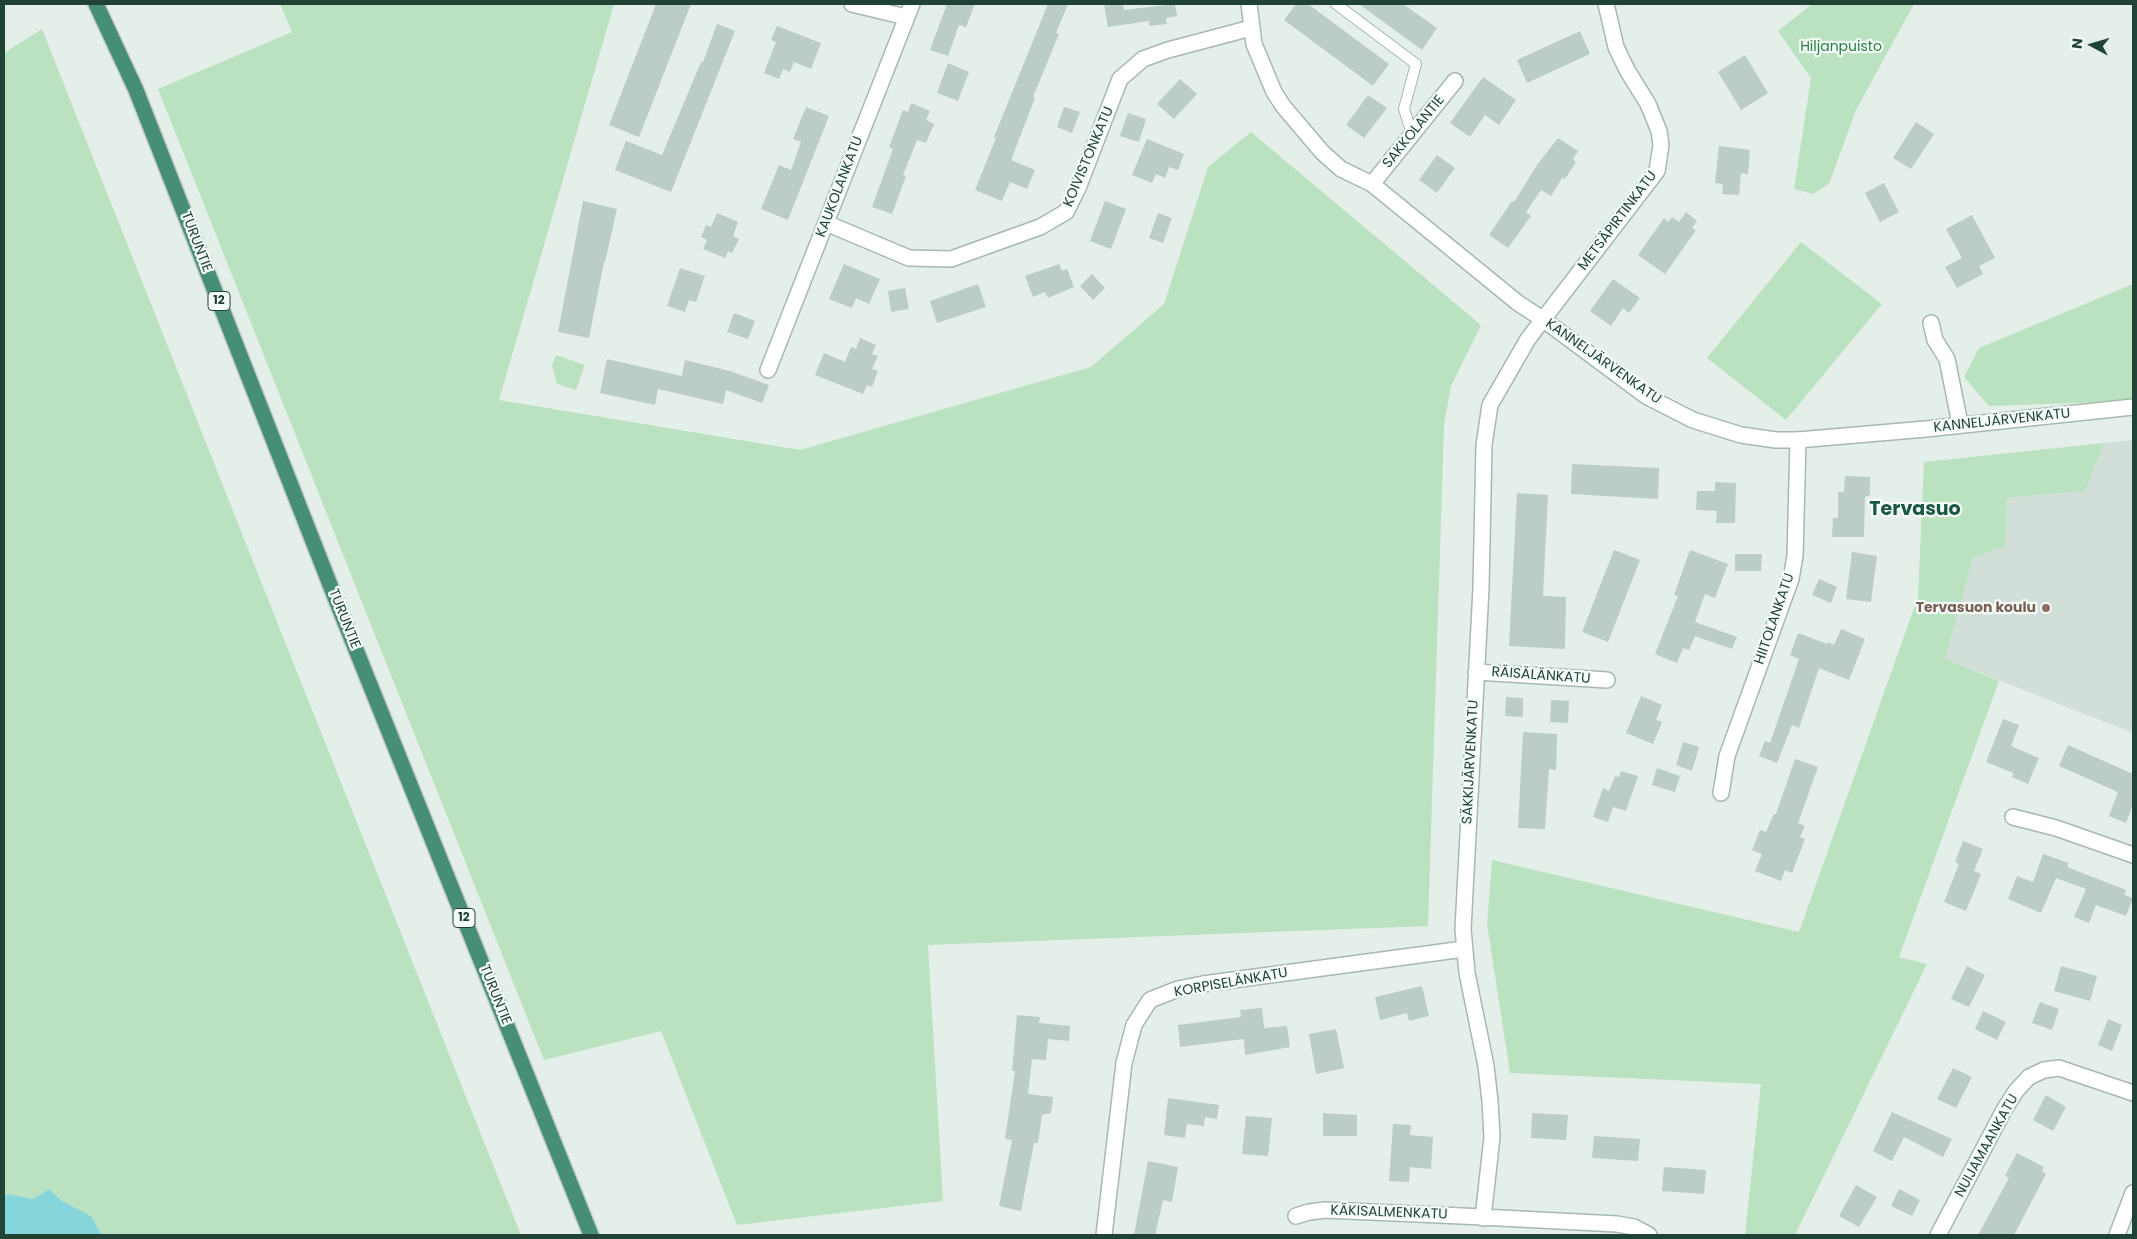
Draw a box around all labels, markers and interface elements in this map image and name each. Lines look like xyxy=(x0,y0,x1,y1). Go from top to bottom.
north arrow xyxy=(2067,20,2117,70)
text: N xyxy=(2067,37,2088,50)
park label: Hiljanpuisto xyxy=(1800,39,1882,55)
street label: SAKKOLANTIE xyxy=(1379,92,1449,172)
street label: KOIVISTONKATU xyxy=(1060,104,1118,210)
street label: KAUKOLANKATU xyxy=(813,134,867,240)
street label: METSÄPIRTINKATU xyxy=(1575,168,1661,274)
street label: TURUNTIE xyxy=(177,210,215,274)
road number: 12 xyxy=(208,292,230,310)
street label: KANNELJÄRVENKATU xyxy=(1542,316,1664,408)
street label: KANNELJÄRVENKATU xyxy=(1933,405,2071,437)
district label: Tervasuo xyxy=(1869,499,1961,521)
street label: HIITOLANKATU xyxy=(1752,571,1798,667)
street label: TURUNTIE xyxy=(324,587,364,651)
place label: Tervasuon koulu xyxy=(1916,600,2036,616)
marker: Tervasuon koulu xyxy=(2040,602,2052,614)
street label: RÄISÄLÄNKATU xyxy=(1491,664,1591,688)
street label: SÄKKIJÄRVENKATU xyxy=(1459,699,1483,825)
road number: 12 xyxy=(453,908,475,928)
street label: TURUNTIE xyxy=(475,963,515,1027)
street label: KORPISELÄNKATU xyxy=(1173,965,1289,1001)
street label: NUIJAMAANKATU xyxy=(1952,1092,2022,1200)
street label: KÄKISALMENKATU xyxy=(1330,1203,1448,1223)

